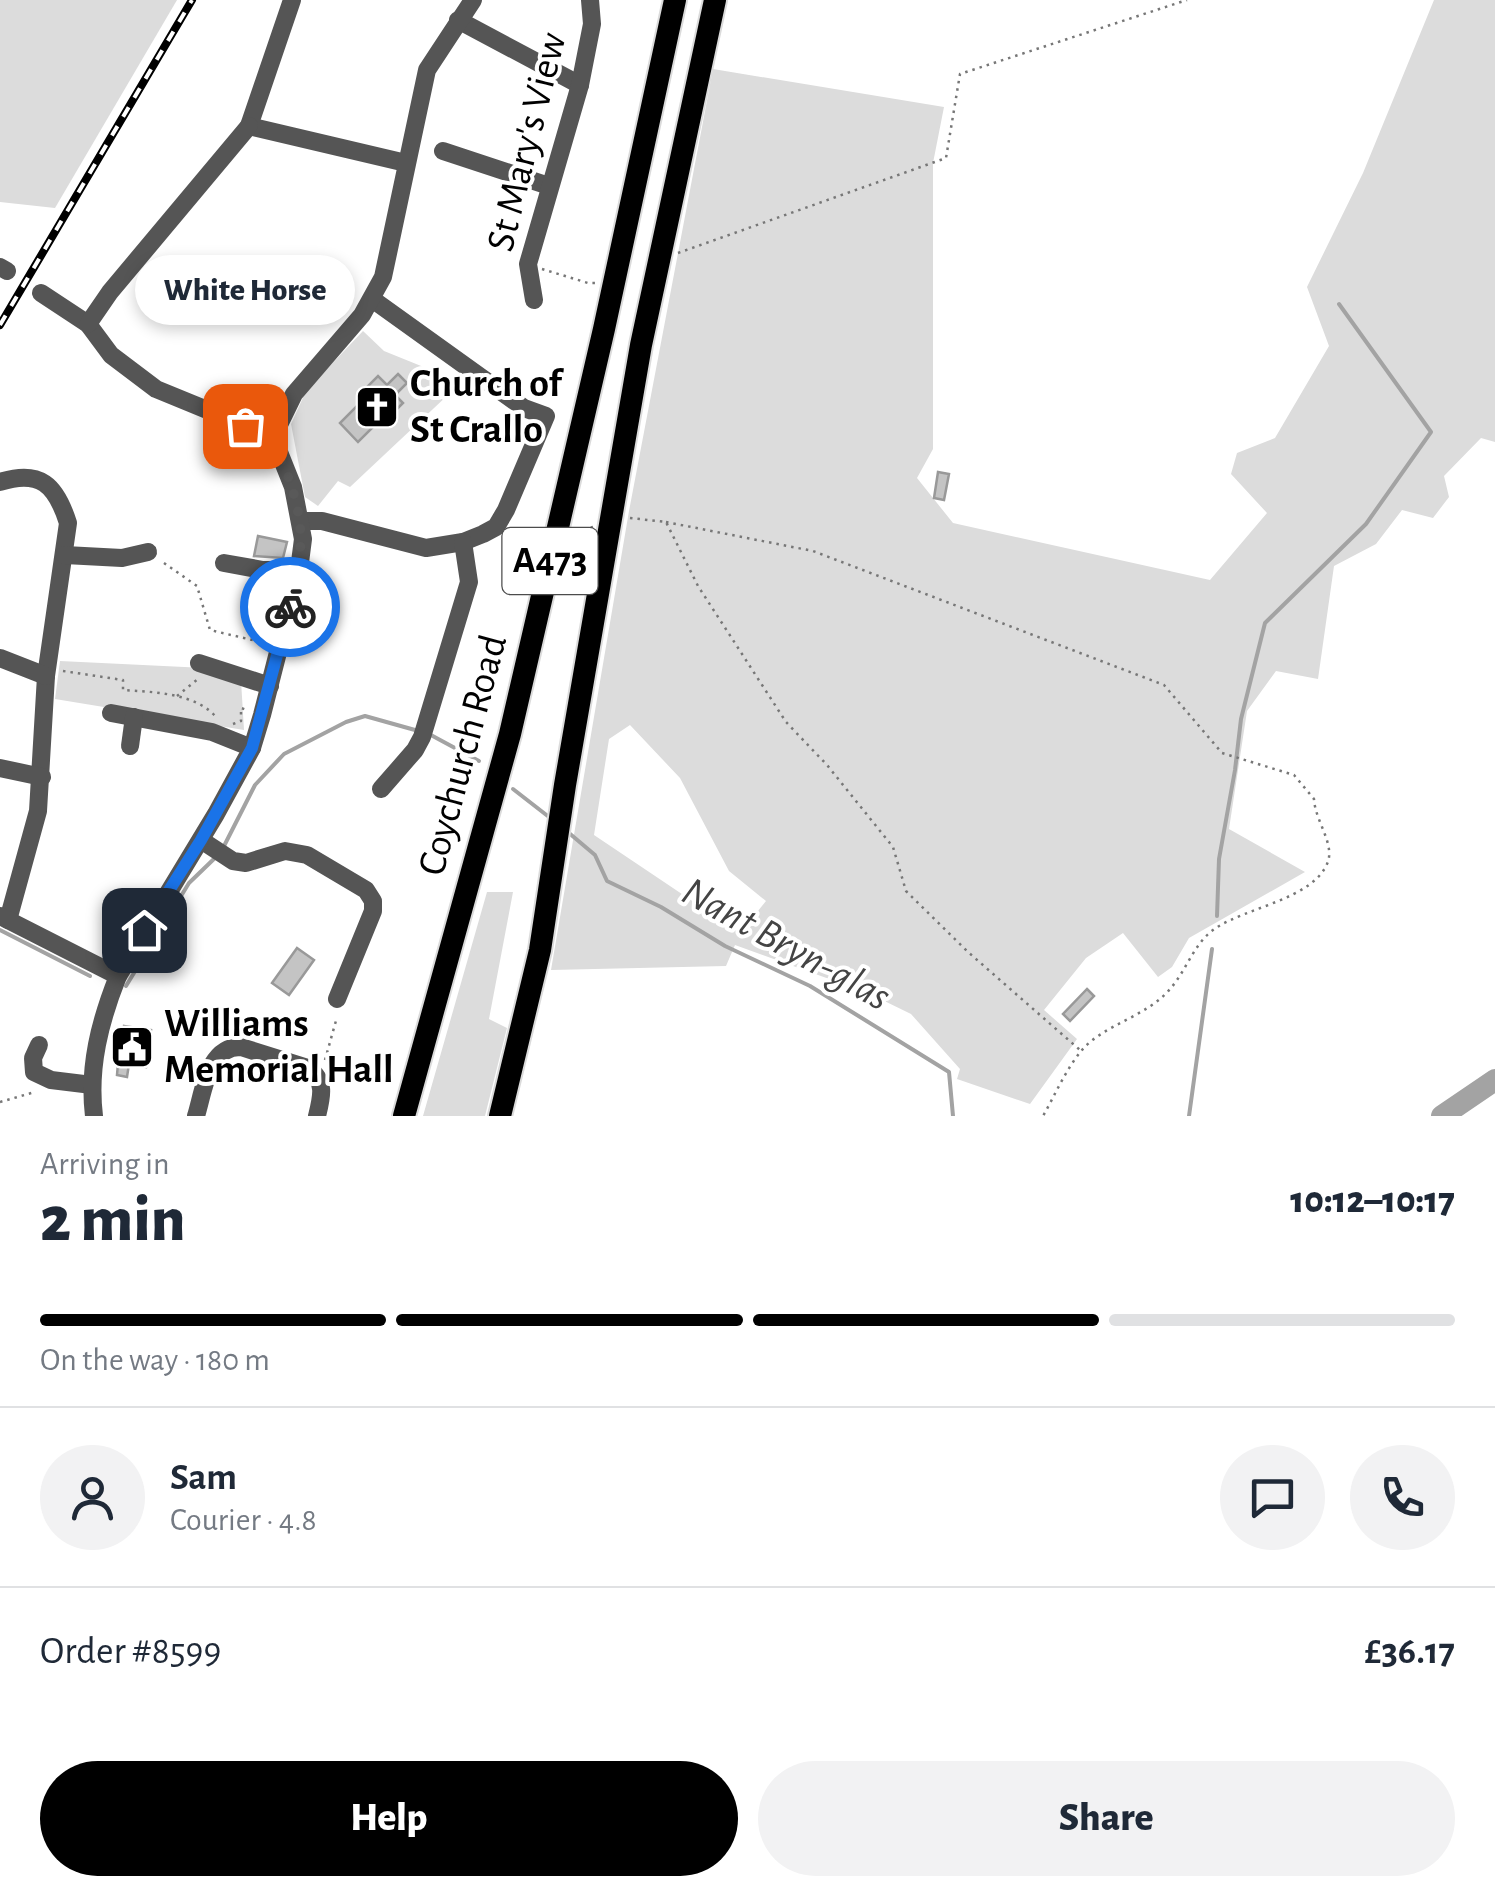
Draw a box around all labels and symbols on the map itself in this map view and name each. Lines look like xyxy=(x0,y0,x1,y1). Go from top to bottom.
street label: St Mary's View xyxy=(481,29,573,255)
callout: White Horse xyxy=(135,256,355,326)
place label: Church of St Crallo xyxy=(410,364,564,450)
pin xyxy=(203,384,288,469)
church icon: Church of St Crallo xyxy=(354,384,400,430)
road number: A473 xyxy=(502,528,598,594)
courier xyxy=(240,557,340,657)
street label: Coychurch Road xyxy=(412,631,514,879)
water label: Nant Bryn-glas xyxy=(675,870,897,1018)
pin xyxy=(102,888,187,973)
place label: Williams Memorial Hall xyxy=(164,1004,394,1090)
public building icon: Williams Memorial Hall xyxy=(109,1024,155,1070)

